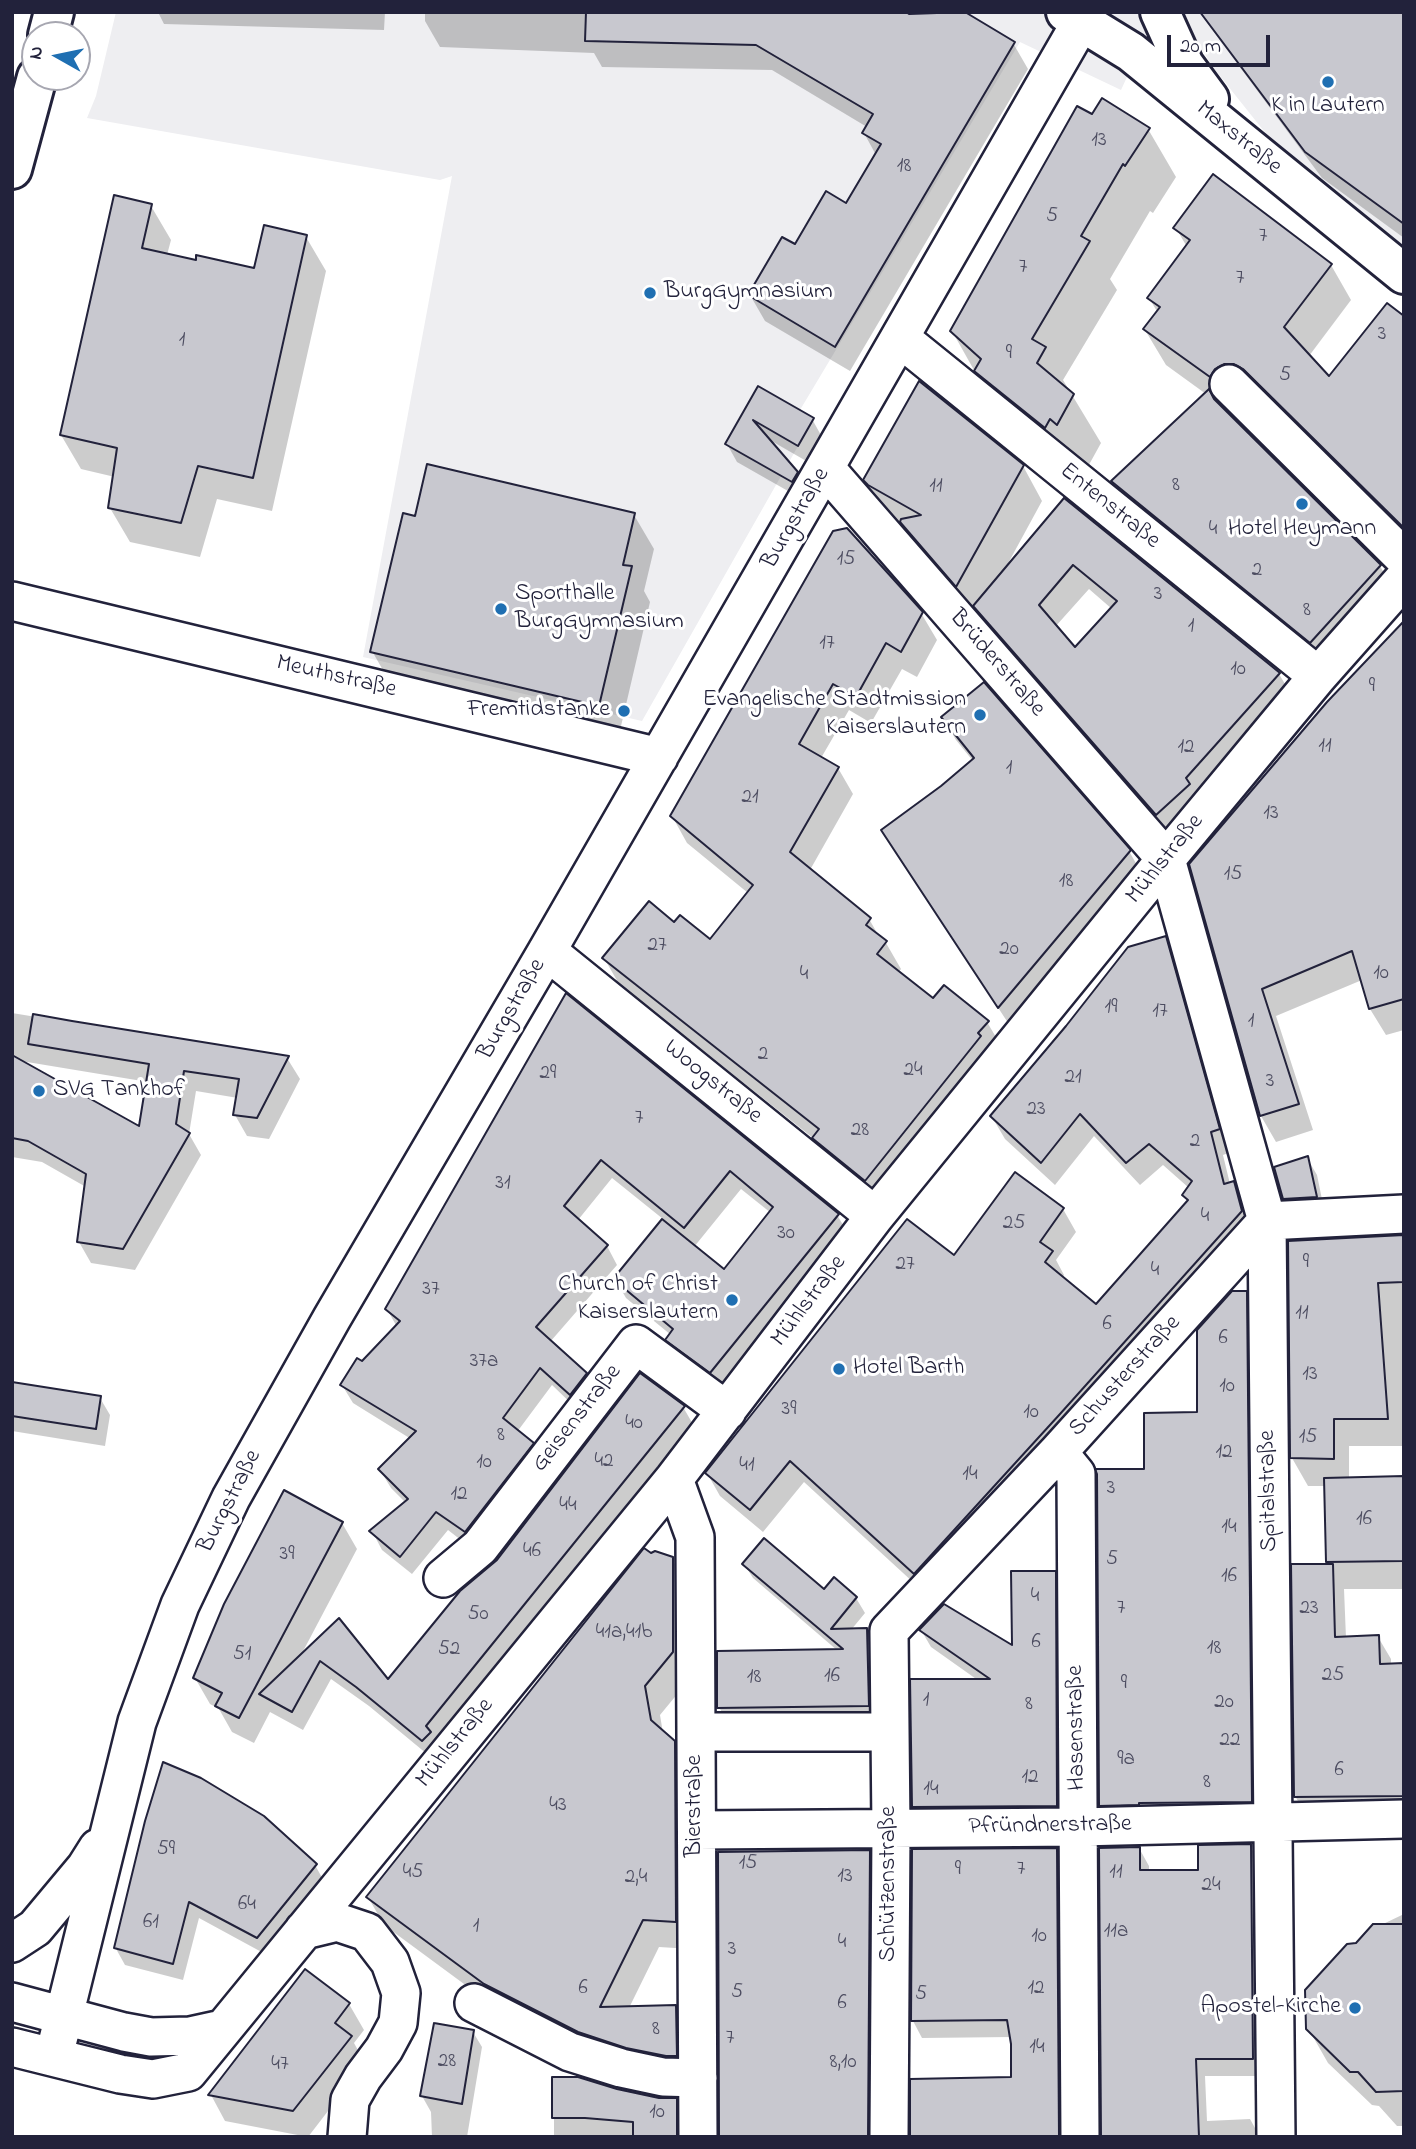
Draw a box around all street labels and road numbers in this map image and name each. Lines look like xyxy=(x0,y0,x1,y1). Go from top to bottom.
street label: Maxstraße xyxy=(1189,96,1287,182)
street label: Entenstraße xyxy=(1053,458,1165,556)
street label: Burgstraße xyxy=(757,463,837,575)
street label: Brüderstraße xyxy=(942,604,1050,724)
street label: Meuthstraße xyxy=(273,650,399,706)
street label: Mühlstraße xyxy=(1121,809,1211,911)
street label: Burgstraße xyxy=(473,954,553,1066)
street label: Woogstraße xyxy=(657,1035,767,1131)
street label: Mühlstraße xyxy=(766,1250,854,1354)
street label: Schusterstraße xyxy=(1064,1310,1188,1444)
street label: Geisenstraße xyxy=(527,1359,629,1479)
street label: Spitalstraße xyxy=(1255,1430,1285,1552)
street label: Burgstraße xyxy=(193,1446,269,1558)
street label: Hasenstraße xyxy=(1063,1665,1093,1791)
street label: Mühlstraße xyxy=(411,1693,501,1795)
street label: Bierstraße xyxy=(682,1755,710,1857)
street label: Schützenstraße xyxy=(876,1806,904,1962)
street label: Pfründnerstraße xyxy=(968,1811,1132,1843)

